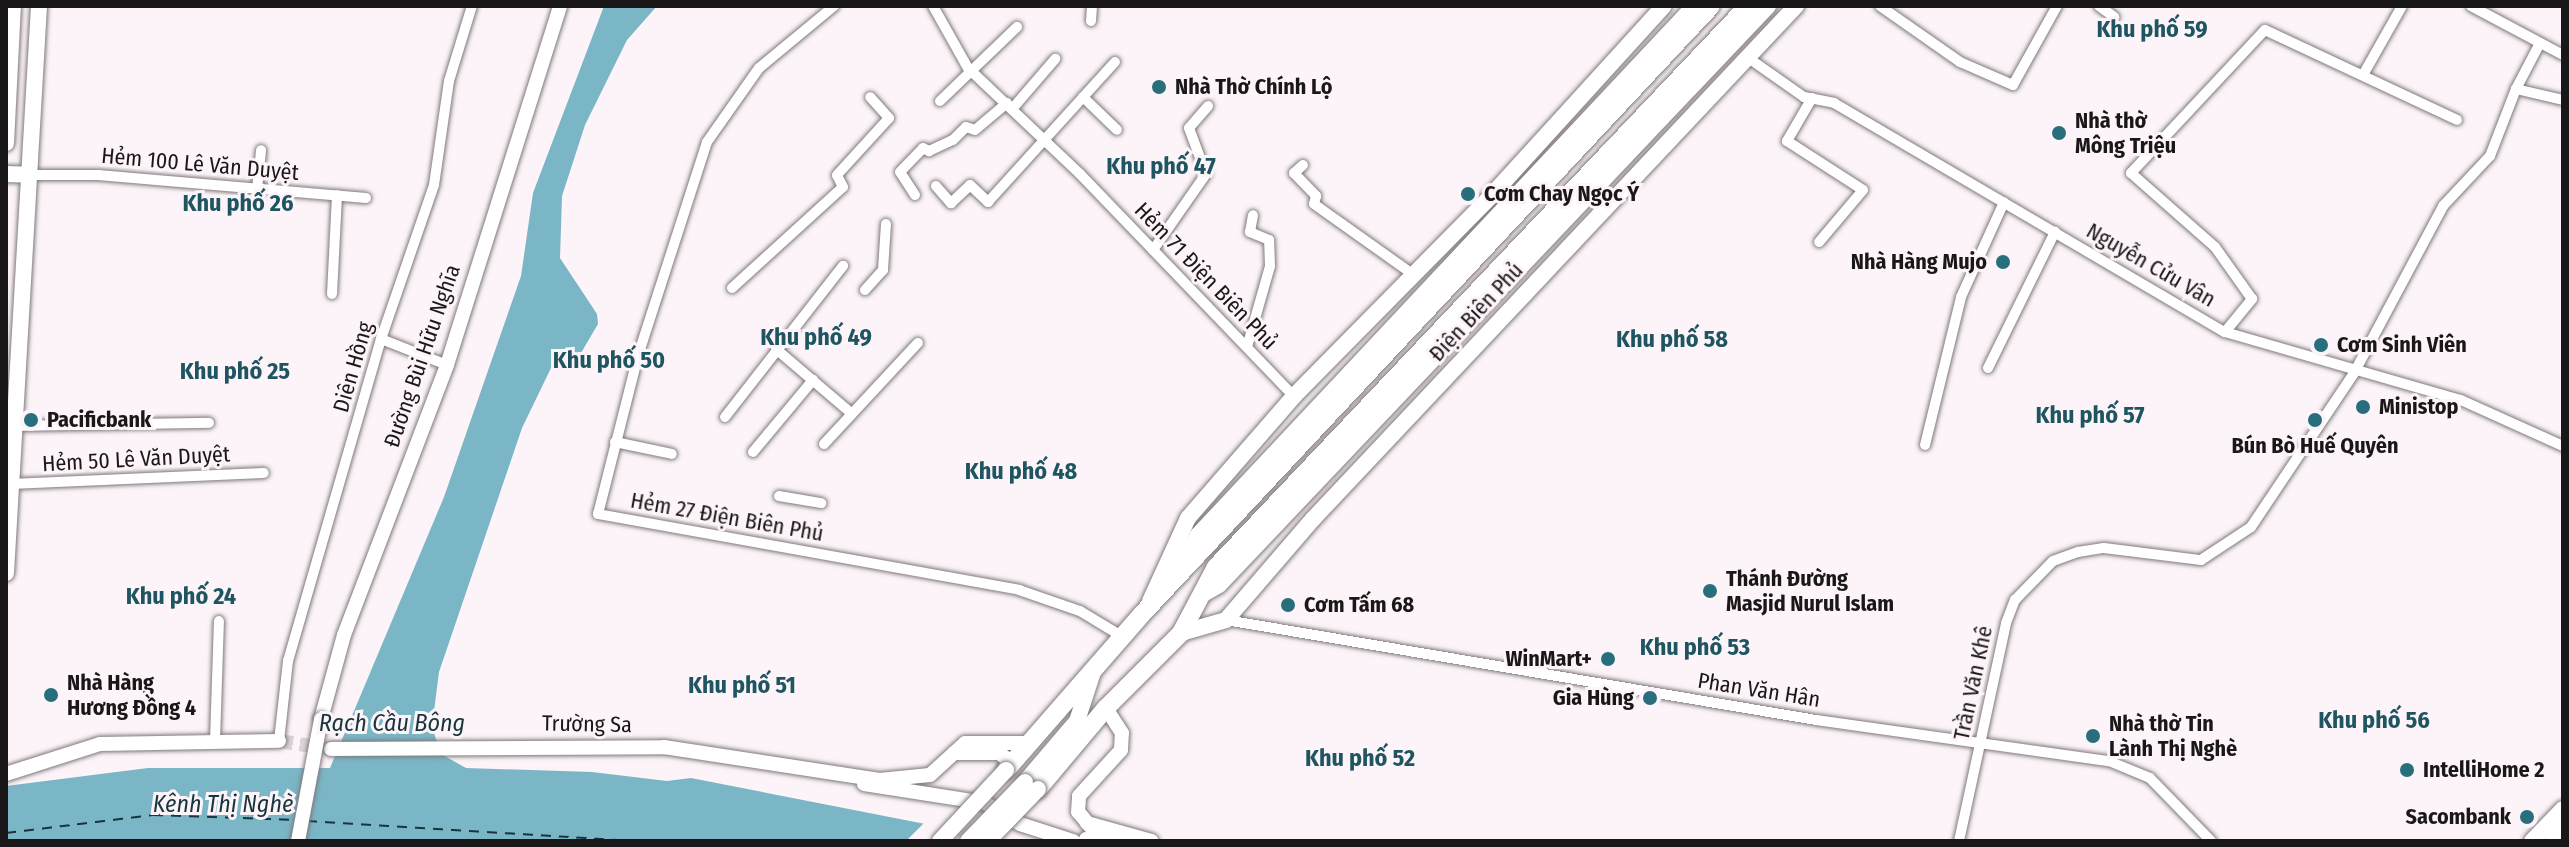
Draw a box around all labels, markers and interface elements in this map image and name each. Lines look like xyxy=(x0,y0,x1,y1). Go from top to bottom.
district label: Khu phố 59 xyxy=(2096,16,2208,44)
place label: Nhà Thờ Chính Lộ xyxy=(1175,74,1332,100)
marker: Nhà Thờ Chính Lộ xyxy=(1150,78,1168,96)
place label: Nhà thờ Mông Triệu xyxy=(2075,107,2176,158)
marker: Nhà thờ Mông Triệu xyxy=(2050,124,2068,142)
street label: Hẻm 100 Lê Văn Duyệt xyxy=(100,142,300,186)
district label: Khu phố 47 xyxy=(1106,153,1216,181)
place label: Cơm Chay Ngọc Ý xyxy=(1484,181,1639,207)
marker: Cơm Chay Ngọc Ý xyxy=(1459,185,1477,203)
district label: Khu phố 26 xyxy=(182,190,294,218)
street label: Hẻm 71 Điện Biên Phủ xyxy=(1129,197,1283,355)
street label: Nguyễn Cửu Vân xyxy=(2082,217,2220,313)
place label: Nhà Hàng Mujo xyxy=(1851,249,1987,275)
marker: Nhà Hàng Mujo xyxy=(1994,253,2012,271)
street label: Điện Biên Phủ xyxy=(1424,257,1528,367)
street label: Đường Bùi Hữu Nghĩa xyxy=(378,261,466,451)
street label: Diên Hồng xyxy=(328,319,378,415)
district label: Khu phố 49 xyxy=(760,324,872,352)
district label: Khu phố 58 xyxy=(1616,326,1728,354)
place label: Cơm Sinh Viên xyxy=(2337,332,2467,358)
marker: Cơm Sinh Viên xyxy=(2312,336,2330,354)
district label: Khu phố 50 xyxy=(553,347,665,375)
district label: Khu phố 25 xyxy=(180,358,290,386)
place label: Ministop xyxy=(2379,394,2458,420)
marker: Ministop xyxy=(2354,398,2372,416)
district label: Khu phố 57 xyxy=(2036,402,2144,430)
place label: Pacificbank xyxy=(47,407,151,433)
marker: Pacificbank xyxy=(22,411,40,429)
marker: Bún Bò Huế Quyên xyxy=(2306,411,2324,429)
place label: Bún Bò Huế Quyên xyxy=(2231,433,2399,459)
street label: Hẻm 50 Lê Văn Duyệt xyxy=(41,441,231,477)
district label: Khu phố 48 xyxy=(965,458,1077,486)
street label: Hẻm 27 Điện Biên Phủ xyxy=(628,487,826,547)
place label: Thánh Đường Masjid Nurul Islam xyxy=(1726,565,1894,616)
marker: Thánh Đường Masjid Nurul Islam xyxy=(1701,582,1719,600)
district label: Khu phố 24 xyxy=(126,583,236,611)
place label: Cơm Tấm 68 xyxy=(1304,592,1414,618)
marker: Cơm Tấm 68 xyxy=(1279,596,1297,614)
street label: Trần Văn Khê xyxy=(1948,624,1998,742)
district label: Khu phố 53 xyxy=(1640,634,1750,662)
place label: WinMart+ xyxy=(1505,646,1592,672)
marker: WinMart+ xyxy=(1599,650,1617,668)
street label: Phan Văn Hân xyxy=(1696,667,1822,713)
place label: Nhà Hàng Hương Đồng 4 xyxy=(67,669,196,720)
district label: Khu phố 51 xyxy=(688,672,796,700)
place label: Gia Hùng xyxy=(1553,685,1634,711)
marker: Nhà Hàng Hương Đồng 4 xyxy=(42,686,60,704)
marker: Gia Hùng xyxy=(1641,689,1659,707)
district label: Khu phố 56 xyxy=(2318,707,2430,735)
water label: Rạch Cầu Bông xyxy=(319,710,465,738)
street label: Trường Sa xyxy=(542,710,632,738)
place label: Nhà thờ Tin Lành Thị Nghè xyxy=(2109,710,2237,762)
marker: Nhà thờ Tin Lành Thị Nghè xyxy=(2084,727,2102,745)
district label: Khu phố 52 xyxy=(1305,745,1415,773)
place label: IntelliHome 2 xyxy=(2423,757,2544,783)
marker: IntelliHome 2 xyxy=(2398,761,2416,779)
water label: Kênh Thị Nghè xyxy=(153,791,293,819)
place label: Sacombank xyxy=(2406,804,2511,830)
marker: Sacombank xyxy=(2518,808,2536,826)

